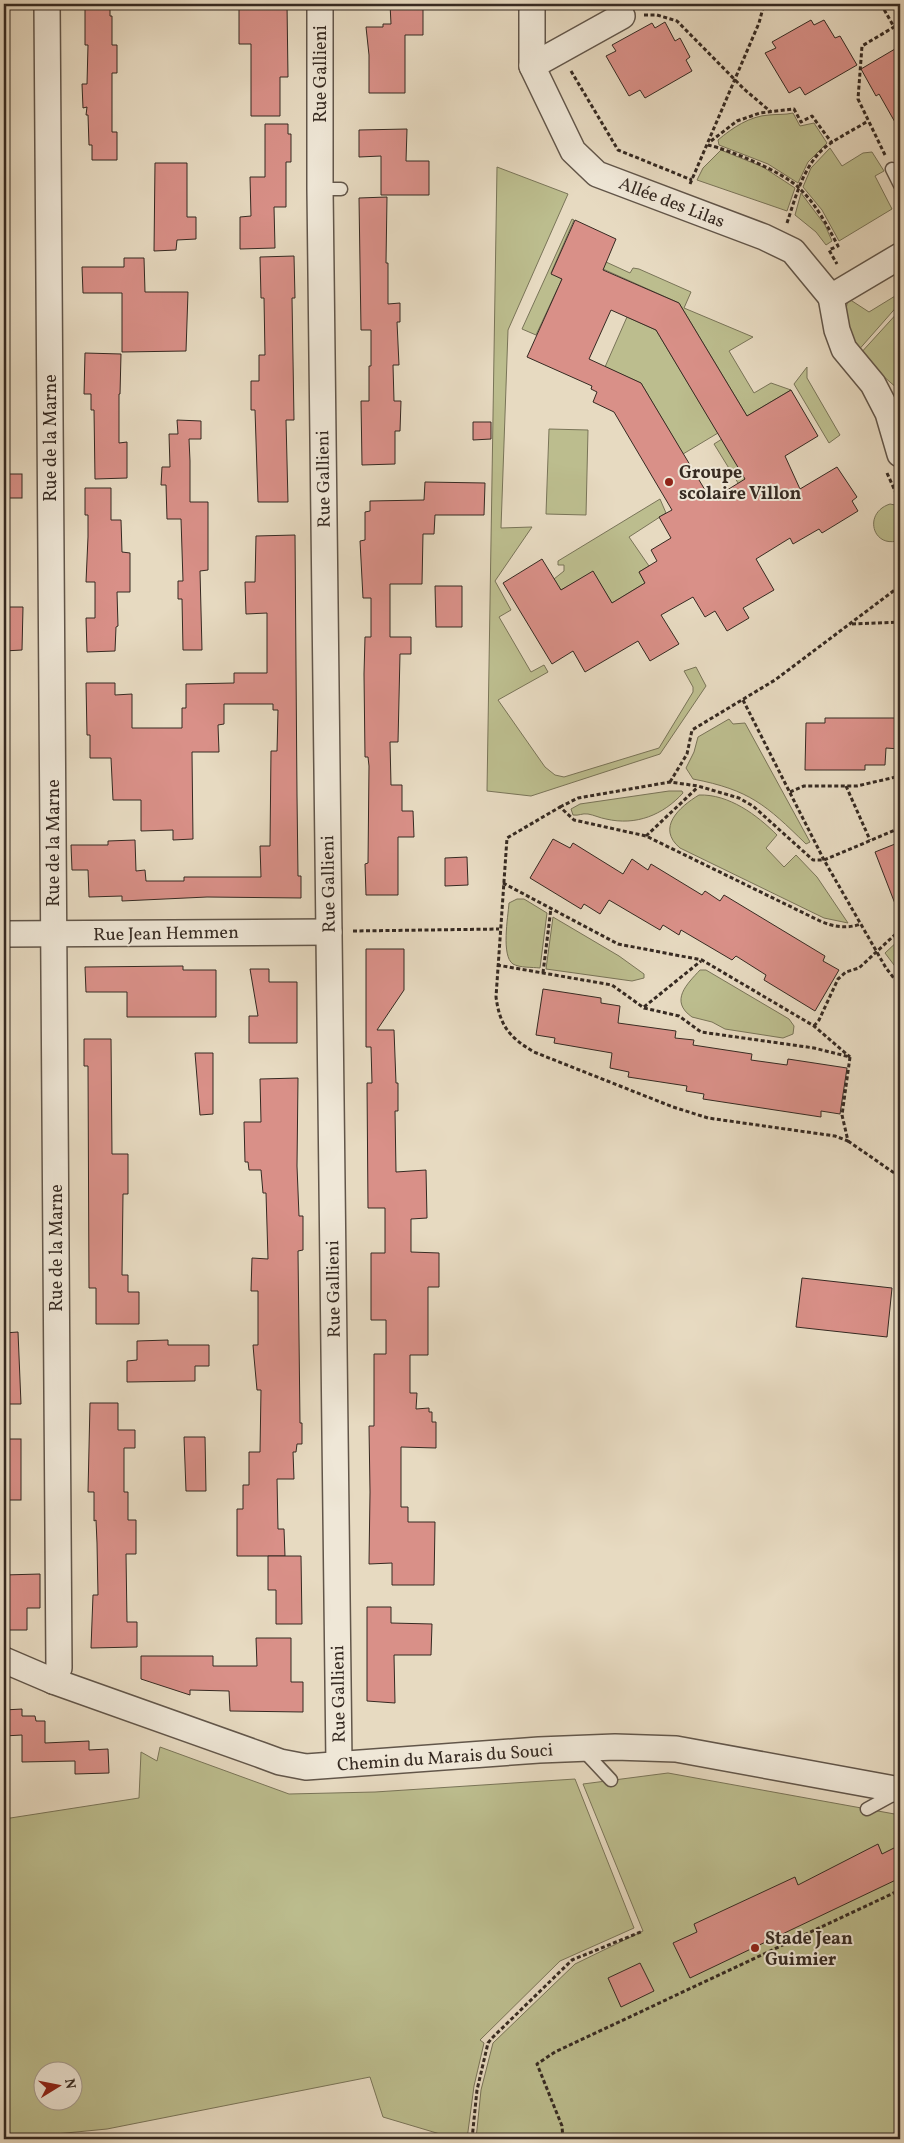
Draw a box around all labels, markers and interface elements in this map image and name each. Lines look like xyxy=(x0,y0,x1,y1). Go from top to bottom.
street label: Rue Gallieni xyxy=(309,25,334,123)
street label: Allée des Lilas xyxy=(615,172,728,235)
street label: Rue de la Marne xyxy=(39,374,64,502)
street label: Rue Gallieni xyxy=(311,430,338,528)
place label: Groupe scolaire Villon xyxy=(679,461,802,507)
marker: Groupe scolaire Villon xyxy=(663,476,675,488)
street label: Rue de la Marne xyxy=(42,779,67,907)
street label: Rue Gallieni xyxy=(316,835,343,933)
street label: Rue Jean Hemmen xyxy=(93,921,239,948)
street label: Rue de la Marne xyxy=(45,1184,70,1312)
street label: Rue Gallieni xyxy=(321,1240,348,1338)
street label: Rue Gallieni xyxy=(326,1645,353,1743)
street label: Chemin du Marais du Souci xyxy=(336,1738,554,1779)
place label: Stade Jean Guimier xyxy=(765,1927,853,1973)
marker: Stade Jean Guimier xyxy=(749,1942,761,1954)
north arrow xyxy=(32,2060,82,2110)
text: N xyxy=(59,2077,80,2091)

